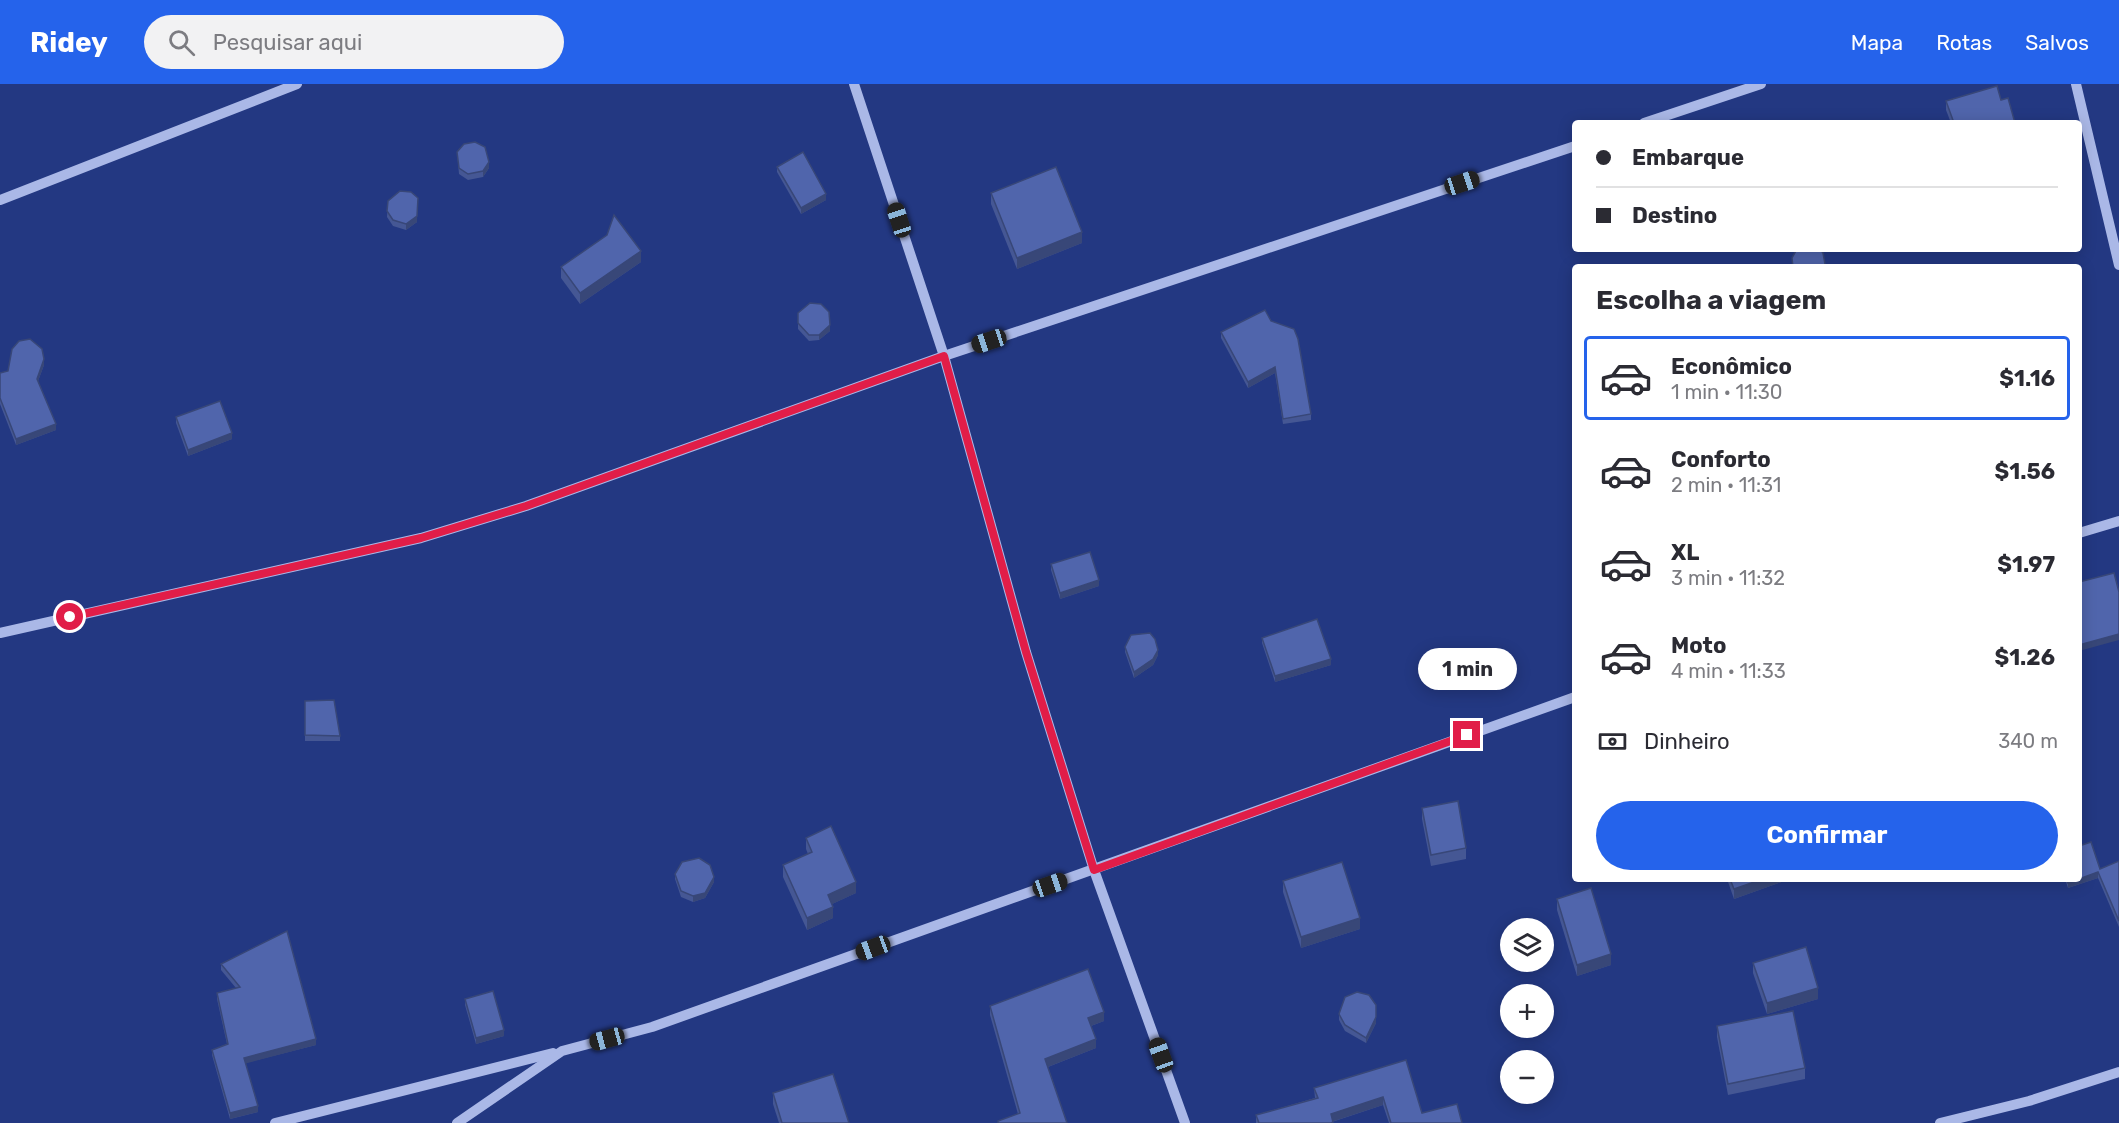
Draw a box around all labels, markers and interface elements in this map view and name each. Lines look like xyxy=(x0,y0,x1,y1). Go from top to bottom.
search box xyxy=(144,15,564,69)
text: Ridey xyxy=(30,26,108,59)
icon: search xyxy=(165,26,198,59)
text: Pesquisar aqui xyxy=(213,29,362,56)
text: Mapa xyxy=(1851,30,1903,55)
text: Rotas xyxy=(1936,30,1992,55)
text: Salvos xyxy=(2025,30,2089,55)
text: Embarque xyxy=(1632,144,1744,171)
car xyxy=(1442,169,1482,197)
car xyxy=(885,200,913,240)
text: Destino xyxy=(1632,202,1717,229)
text: Escolha a viagem xyxy=(1596,284,1826,316)
car xyxy=(969,327,1009,355)
icon: car xyxy=(1599,351,1653,405)
text: Econômico xyxy=(1671,353,1792,380)
text: $1.16 xyxy=(1999,365,2055,392)
text: 1 min · 11:30 xyxy=(1671,380,1783,404)
icon: car xyxy=(1599,444,1653,498)
text: Conforto xyxy=(1671,446,1771,473)
text: $1.56 xyxy=(1995,458,2055,485)
text: 2 min · 11:31 xyxy=(1671,473,1781,497)
icon: car xyxy=(1599,537,1653,591)
text: XL xyxy=(1671,539,1699,566)
text: $1.97 xyxy=(1997,551,2055,578)
text: 3 min · 11:32 xyxy=(1671,566,1785,590)
route start xyxy=(56,603,83,630)
icon: car xyxy=(1599,630,1653,684)
text: Moto xyxy=(1671,632,1726,659)
text: $1.26 xyxy=(1994,644,2055,671)
callout: 1 min xyxy=(1418,648,1516,690)
text: 1 min xyxy=(1442,657,1493,681)
text: 4 min · 11:33 xyxy=(1671,659,1786,683)
route end xyxy=(1453,721,1480,748)
icon: cash xyxy=(1596,725,1629,758)
text: Dinheiro xyxy=(1644,728,1730,755)
text: 340 m xyxy=(1998,729,2058,753)
button: Confirmar xyxy=(1596,801,2058,870)
car xyxy=(1030,871,1070,899)
map controls xyxy=(1500,918,1554,1104)
button: layers xyxy=(1500,918,1554,972)
car xyxy=(853,933,893,963)
button: + xyxy=(1500,984,1554,1038)
car xyxy=(587,1026,627,1052)
car xyxy=(1146,1035,1176,1075)
button: − xyxy=(1500,1050,1554,1104)

